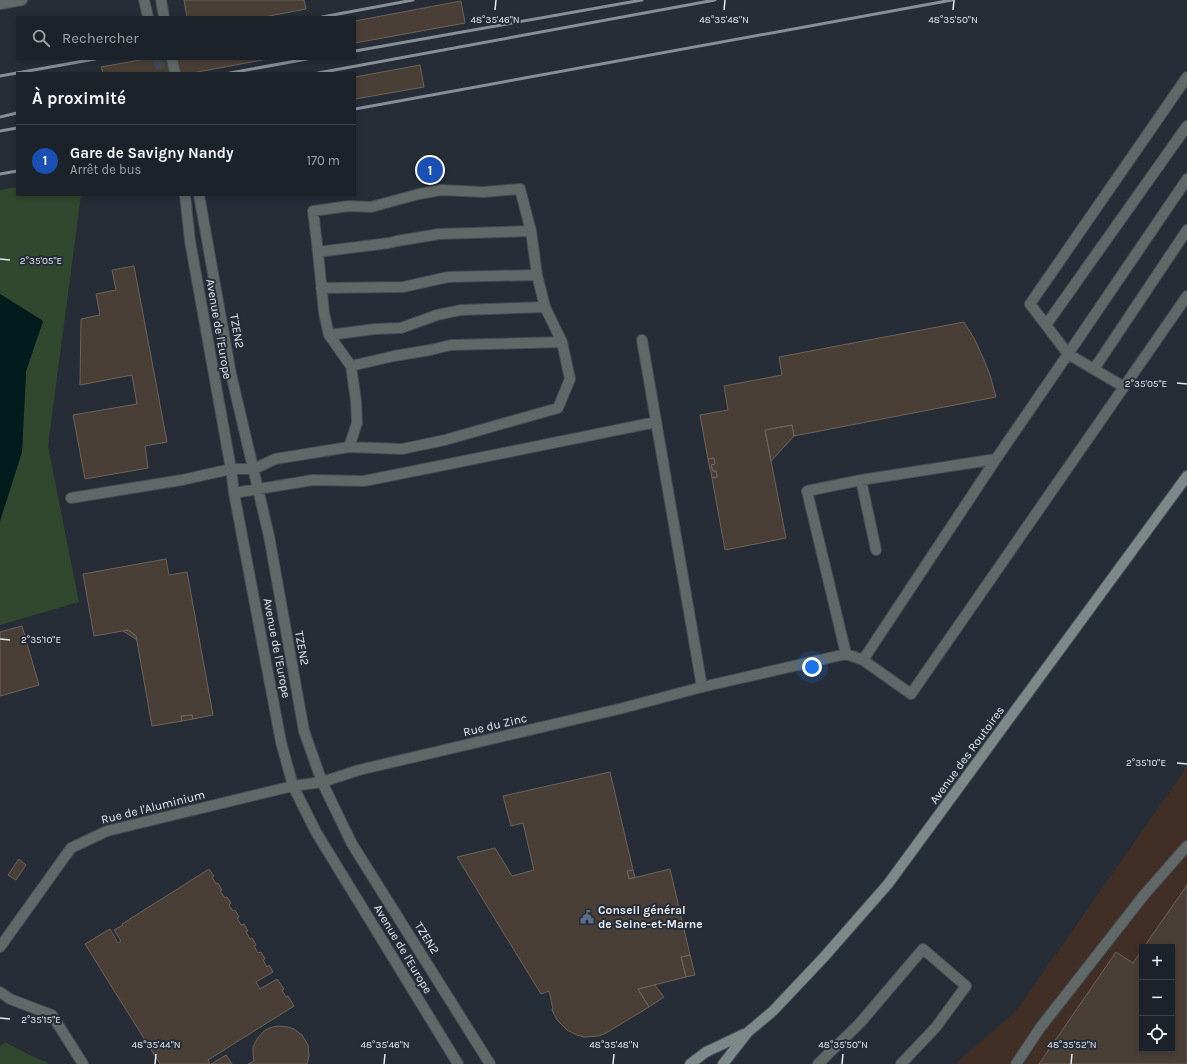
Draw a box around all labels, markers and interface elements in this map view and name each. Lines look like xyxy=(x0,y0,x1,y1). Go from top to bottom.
text: 48°35'46"N xyxy=(470,14,520,26)
text: 48°35'48"N xyxy=(699,14,749,26)
text: 48°35'50"N xyxy=(928,14,978,26)
search box xyxy=(16,16,356,60)
icon: search xyxy=(30,27,52,49)
text: Rechercher xyxy=(62,29,139,47)
text: À proximité xyxy=(32,88,126,108)
text: Gare de Savigny Nandy xyxy=(70,144,234,162)
text: 1 xyxy=(43,153,47,168)
text: 170 m xyxy=(307,153,340,168)
pin: 1 xyxy=(417,155,443,185)
text: Arrêt de bus xyxy=(70,162,141,177)
text: 2°35'05"E xyxy=(20,255,62,267)
street label: Avenue de l'Europe xyxy=(203,278,235,380)
street label: TZEN2 xyxy=(227,313,247,349)
text: 2°35'05"E xyxy=(1125,378,1167,390)
street label: Avenue de l'Europe xyxy=(260,597,294,699)
street label: TZEN2 xyxy=(292,630,312,666)
text: 2°35'10"E xyxy=(21,634,61,646)
your location xyxy=(802,657,822,677)
street label: Avenue des Routoires xyxy=(927,703,1007,807)
street label: Rue du Zinc xyxy=(462,711,528,739)
text: 2°35'10"E xyxy=(1126,757,1166,769)
street label: Rue de l'Aluminium xyxy=(100,787,206,827)
street label: Avenue de l'Europe xyxy=(371,902,435,996)
place label: Conseil général de Seine-et-Marne xyxy=(598,903,703,931)
public building icon: Conseil général de Seine-et-Marne xyxy=(579,909,595,925)
street label: TZEN2 xyxy=(412,919,442,957)
map controls xyxy=(1139,944,1175,1052)
button: + xyxy=(1139,944,1175,980)
button: − xyxy=(1139,980,1175,1016)
text: 2°35'15"E xyxy=(21,1014,61,1026)
button: locate xyxy=(1139,1016,1175,1052)
text: 48°35'44"N xyxy=(131,1039,181,1051)
text: 48°35'46"N xyxy=(360,1039,410,1051)
text: 48°35'48"N xyxy=(589,1039,639,1051)
text: 48°35'50"N xyxy=(818,1039,868,1051)
text: 48°35'52"N xyxy=(1047,1039,1097,1051)

